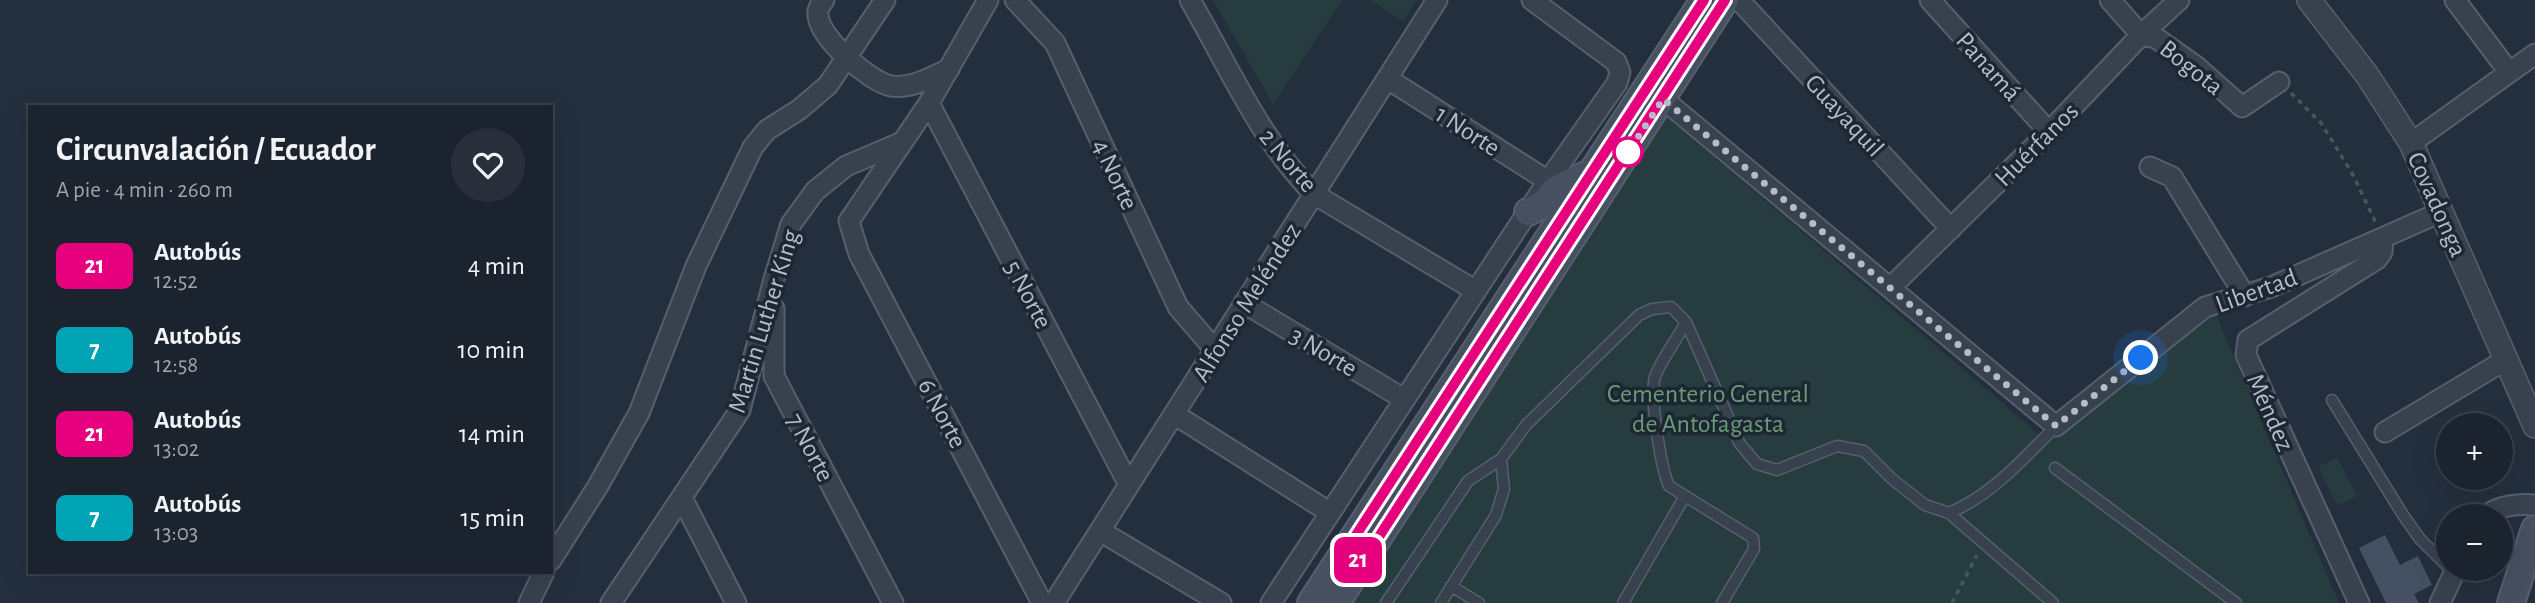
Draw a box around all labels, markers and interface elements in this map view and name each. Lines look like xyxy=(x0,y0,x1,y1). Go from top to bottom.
street label: Panamá xyxy=(1951,27,2026,106)
street label: Bogota xyxy=(2155,35,2228,100)
street label: Guayaquil xyxy=(1800,70,1889,162)
street label: Huérfanos xyxy=(1990,98,2083,191)
street label: 1 Norte xyxy=(1430,101,1504,161)
street label: 2 Norte xyxy=(1254,124,1322,197)
button: heart xyxy=(451,128,525,202)
text: Circunvalación / Ecuador xyxy=(56,134,376,167)
street label: 4 Norte xyxy=(1087,135,1143,214)
unlabelled marker xyxy=(1613,137,1643,167)
street label: Covadonga xyxy=(2402,148,2472,261)
text: A pie · 4 min · 260 m xyxy=(56,179,233,202)
street label: Alfonso Meléndez xyxy=(1188,219,1306,386)
street label: Martin Luther King xyxy=(724,226,804,416)
text: Autobús xyxy=(154,239,241,265)
text: 4 min xyxy=(468,253,525,279)
text: 21 xyxy=(85,254,104,278)
street label: 5 Norte xyxy=(999,256,1057,333)
street label: Libertad xyxy=(2212,264,2301,318)
text: 12:52 xyxy=(154,270,198,293)
street label: 3 Norte xyxy=(1285,322,1361,382)
text: Autobús xyxy=(154,323,241,349)
text: 10 min xyxy=(458,337,525,363)
text: 7 xyxy=(89,338,100,362)
your location xyxy=(2123,340,2158,375)
text: 12:58 xyxy=(154,354,198,377)
street label: Méndez xyxy=(2242,370,2299,455)
street label: 6 Norte xyxy=(913,374,971,452)
park label: Cementerio General de Antofagasta xyxy=(1607,381,1809,437)
text: Autobús xyxy=(154,407,241,433)
street label: 7 Norte xyxy=(781,409,839,486)
map controls xyxy=(2436,413,2513,581)
button: + xyxy=(2436,413,2513,490)
text: 14 min xyxy=(459,421,525,447)
text: 21 xyxy=(85,422,104,446)
text: 13:02 xyxy=(154,438,199,461)
text: Autobús xyxy=(154,491,241,517)
button: − xyxy=(2436,504,2513,581)
text: 15 min xyxy=(460,505,525,531)
text: 7 xyxy=(89,506,100,530)
text: 13:03 xyxy=(154,522,198,545)
line badge: 21 xyxy=(1326,537,1390,583)
text: 21 xyxy=(1348,548,1368,572)

